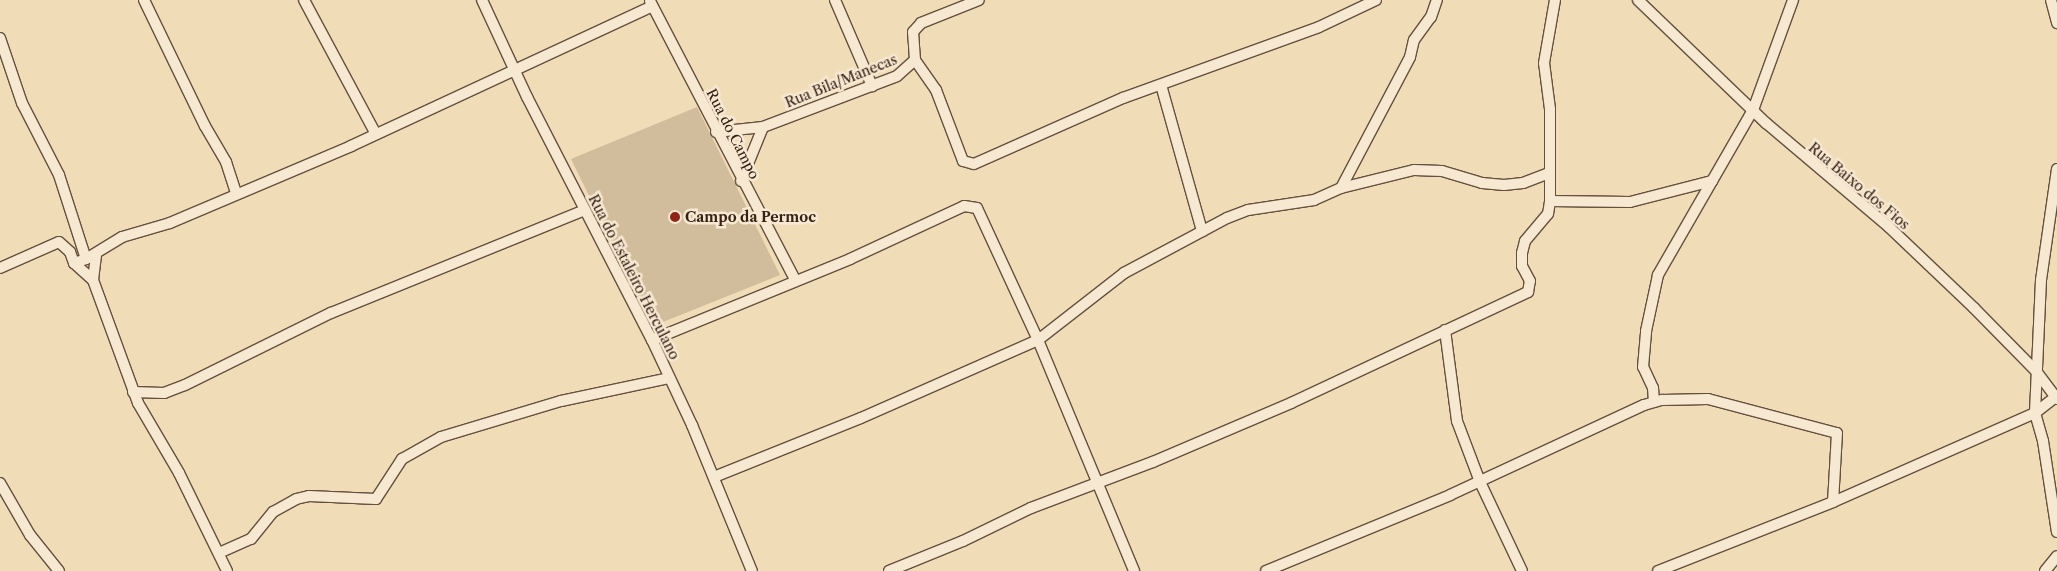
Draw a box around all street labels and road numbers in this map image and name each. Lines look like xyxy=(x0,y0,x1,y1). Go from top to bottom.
street label: Rua Bila/Manecas xyxy=(782,51,900,111)
street label: Rua do Campo xyxy=(703,86,763,182)
street label: Rua Baixo dos Fios xyxy=(1805,139,1913,233)
street label: Rua do Estaleiro Herculano xyxy=(585,192,683,362)

